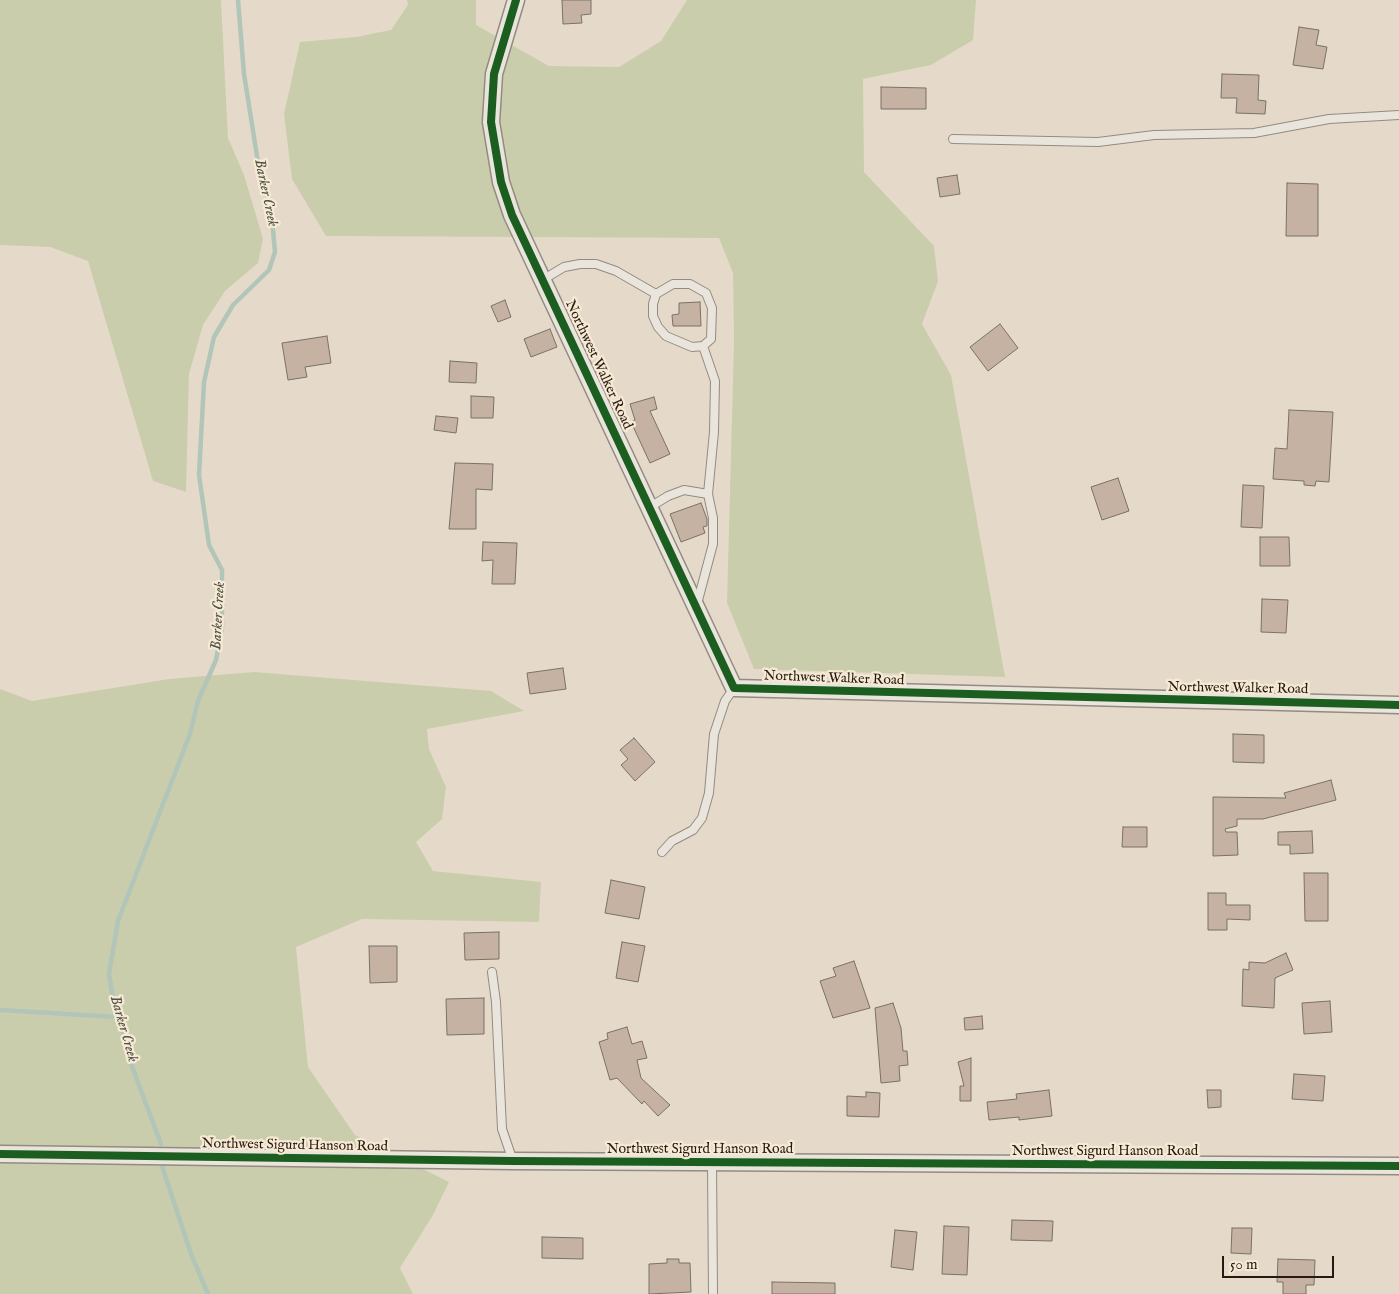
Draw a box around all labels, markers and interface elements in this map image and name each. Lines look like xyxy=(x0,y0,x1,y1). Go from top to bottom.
water label: Barker Creek xyxy=(249,158,281,228)
street label: Northwest Walker Road xyxy=(561,298,635,432)
water label: Barker Creek xyxy=(208,581,230,651)
street label: Northwest Walker Road xyxy=(763,668,905,690)
street label: Northwest Walker Road xyxy=(1167,679,1309,699)
water label: Barker Creek xyxy=(105,994,141,1064)
street label: Northwest Sigurd Hanson Road xyxy=(202,1136,388,1156)
street label: Northwest Sigurd Hanson Road xyxy=(607,1142,793,1158)
street label: Northwest Sigurd Hanson Road xyxy=(1012,1144,1198,1160)
scale bar xyxy=(1224,1246,1336,1278)
text: 50 m xyxy=(1230,1255,1258,1274)

